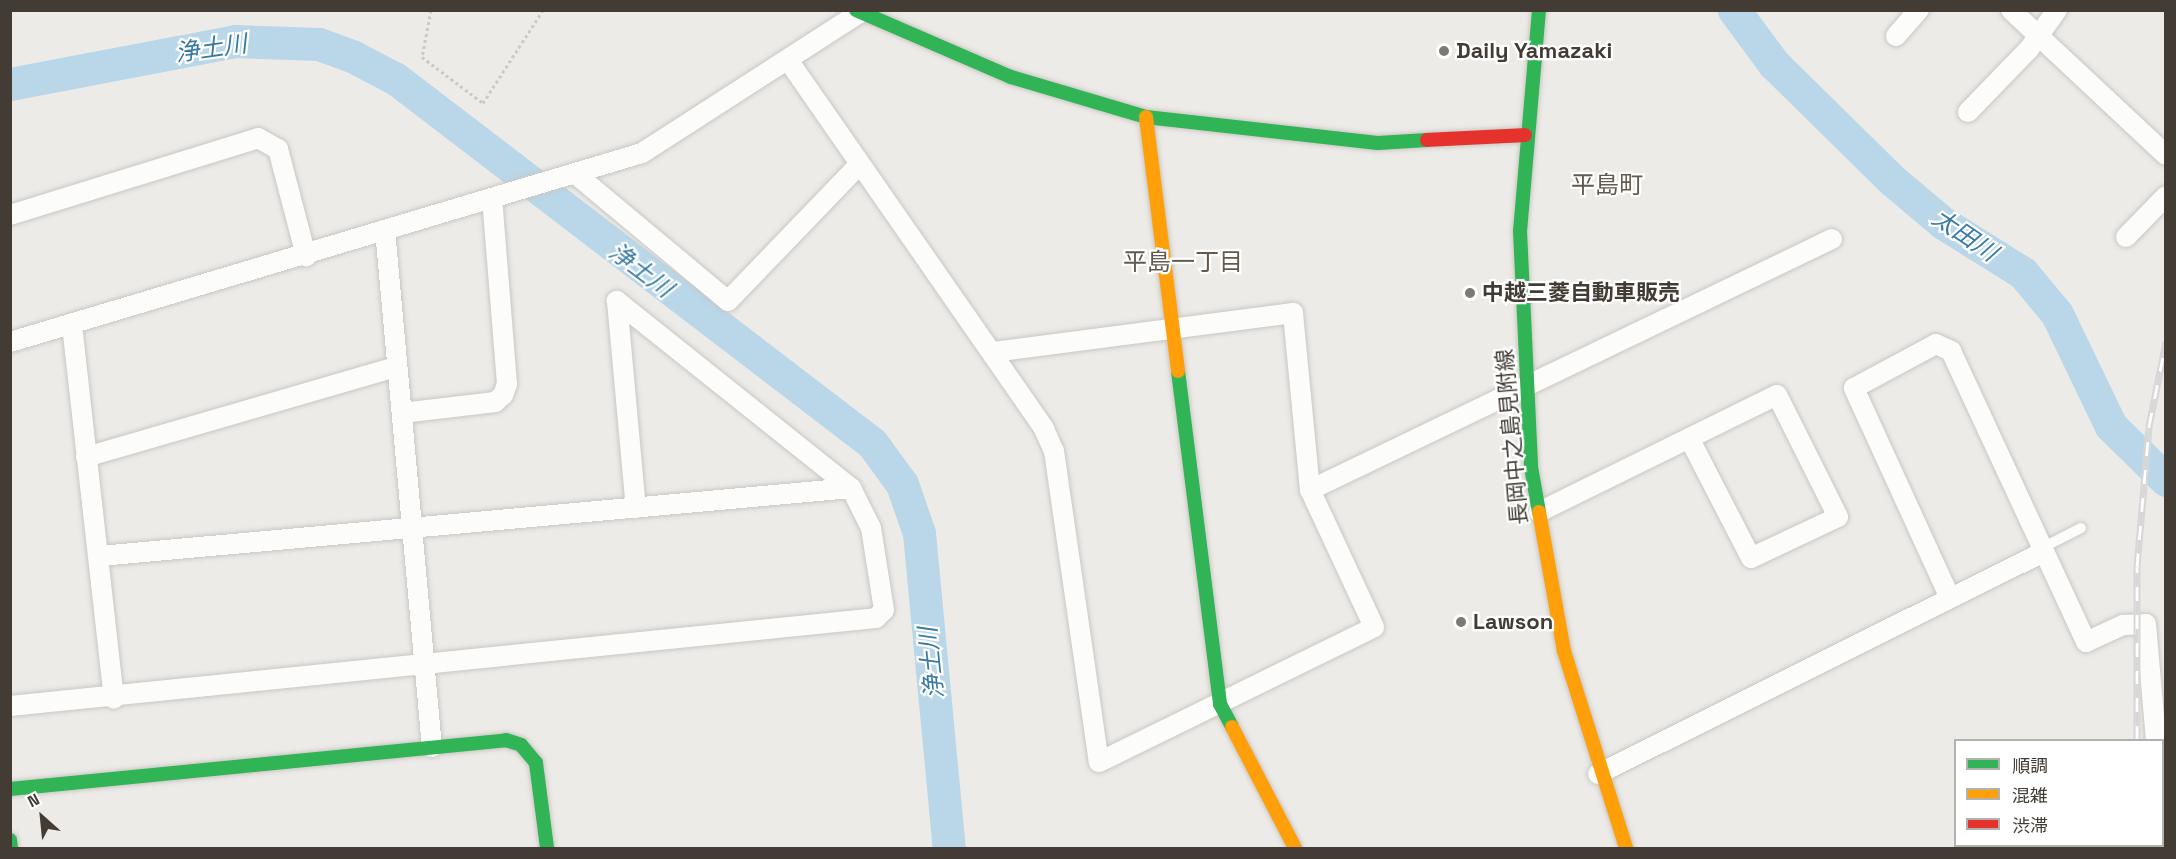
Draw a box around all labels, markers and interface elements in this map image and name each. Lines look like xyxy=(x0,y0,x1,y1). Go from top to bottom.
water label: 浄土川 xyxy=(173,29,249,67)
place label: Daily Yamazaki xyxy=(1456,38,1613,64)
marker: Daily Yamazaki xyxy=(1437,44,1451,58)
district label: 平島町 xyxy=(1571,171,1643,199)
water label: 太田川 xyxy=(1927,203,2003,267)
water label: 浄土川 xyxy=(604,237,678,303)
district label: 平島一丁目 xyxy=(1123,248,1243,276)
place label: 中越三菱自動車販売 xyxy=(1482,280,1680,306)
marker: 中越三菱自動車販売 xyxy=(1463,286,1477,300)
street label: 長岡中之島見附線 xyxy=(1491,348,1533,526)
place label: Lawson xyxy=(1473,609,1553,635)
marker: Lawson xyxy=(1454,615,1468,629)
water label: 浄土川 xyxy=(913,626,949,700)
legend xyxy=(1954,739,2164,847)
text: 順調 xyxy=(2012,754,2048,777)
text: 混雑 xyxy=(2012,784,2048,807)
north arrow xyxy=(12,787,72,847)
text: N xyxy=(24,789,43,812)
text: 渋滞 xyxy=(2012,814,2048,837)

